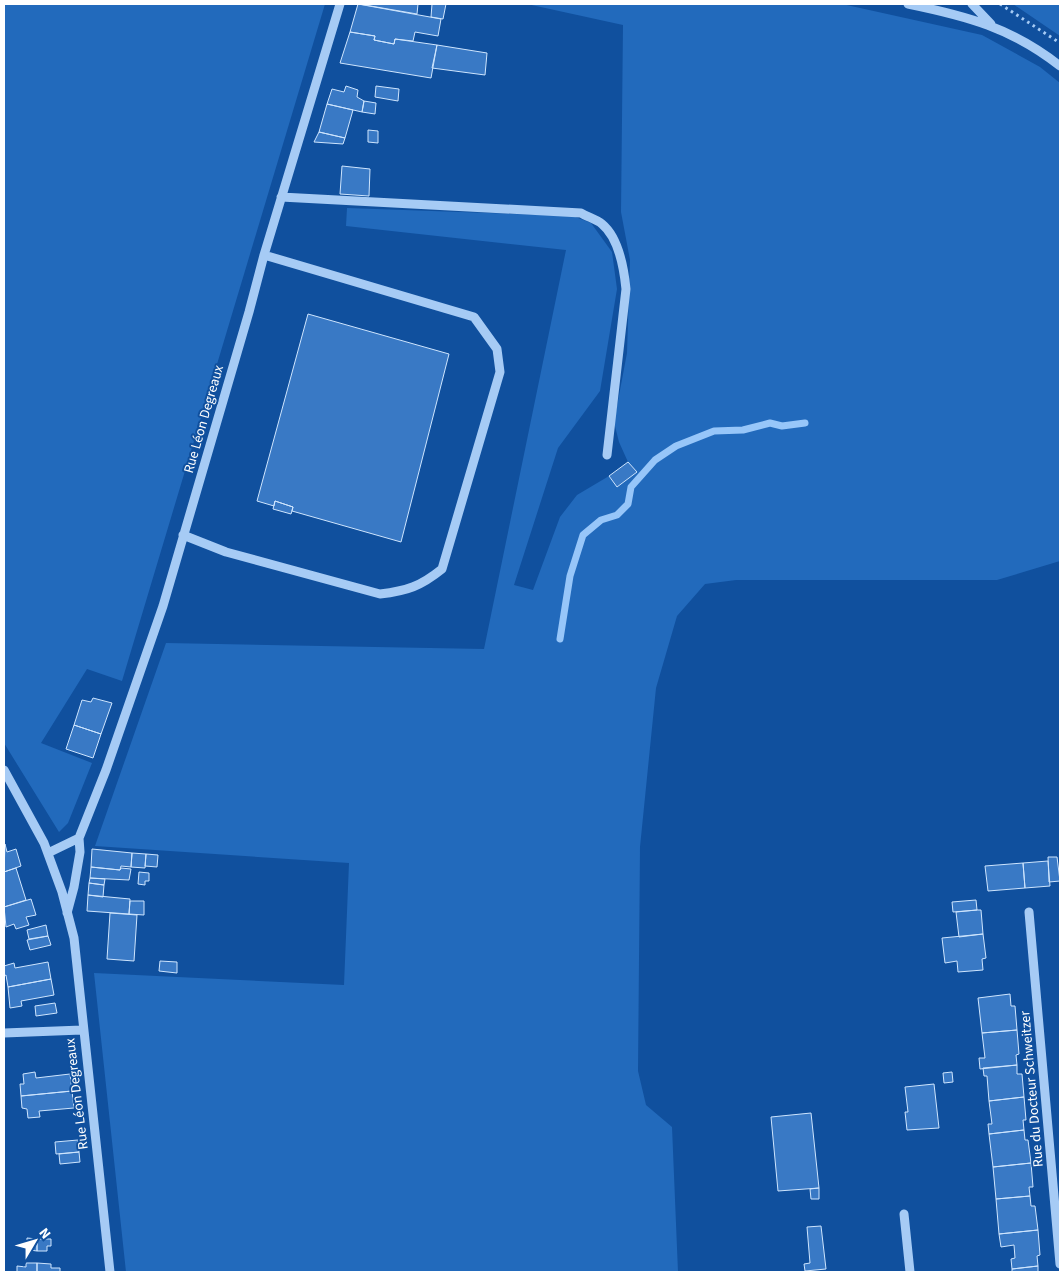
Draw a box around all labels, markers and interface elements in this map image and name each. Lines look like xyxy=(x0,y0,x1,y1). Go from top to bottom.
street label: Rue Léon Degreaux xyxy=(179,362,229,476)
street label: Rue du Docteur Schweitzer xyxy=(1015,1010,1049,1168)
street label: Rue Léon Degreaux xyxy=(60,1036,94,1151)
north arrow xyxy=(10,1216,60,1266)
text: N xyxy=(34,1224,55,1243)

